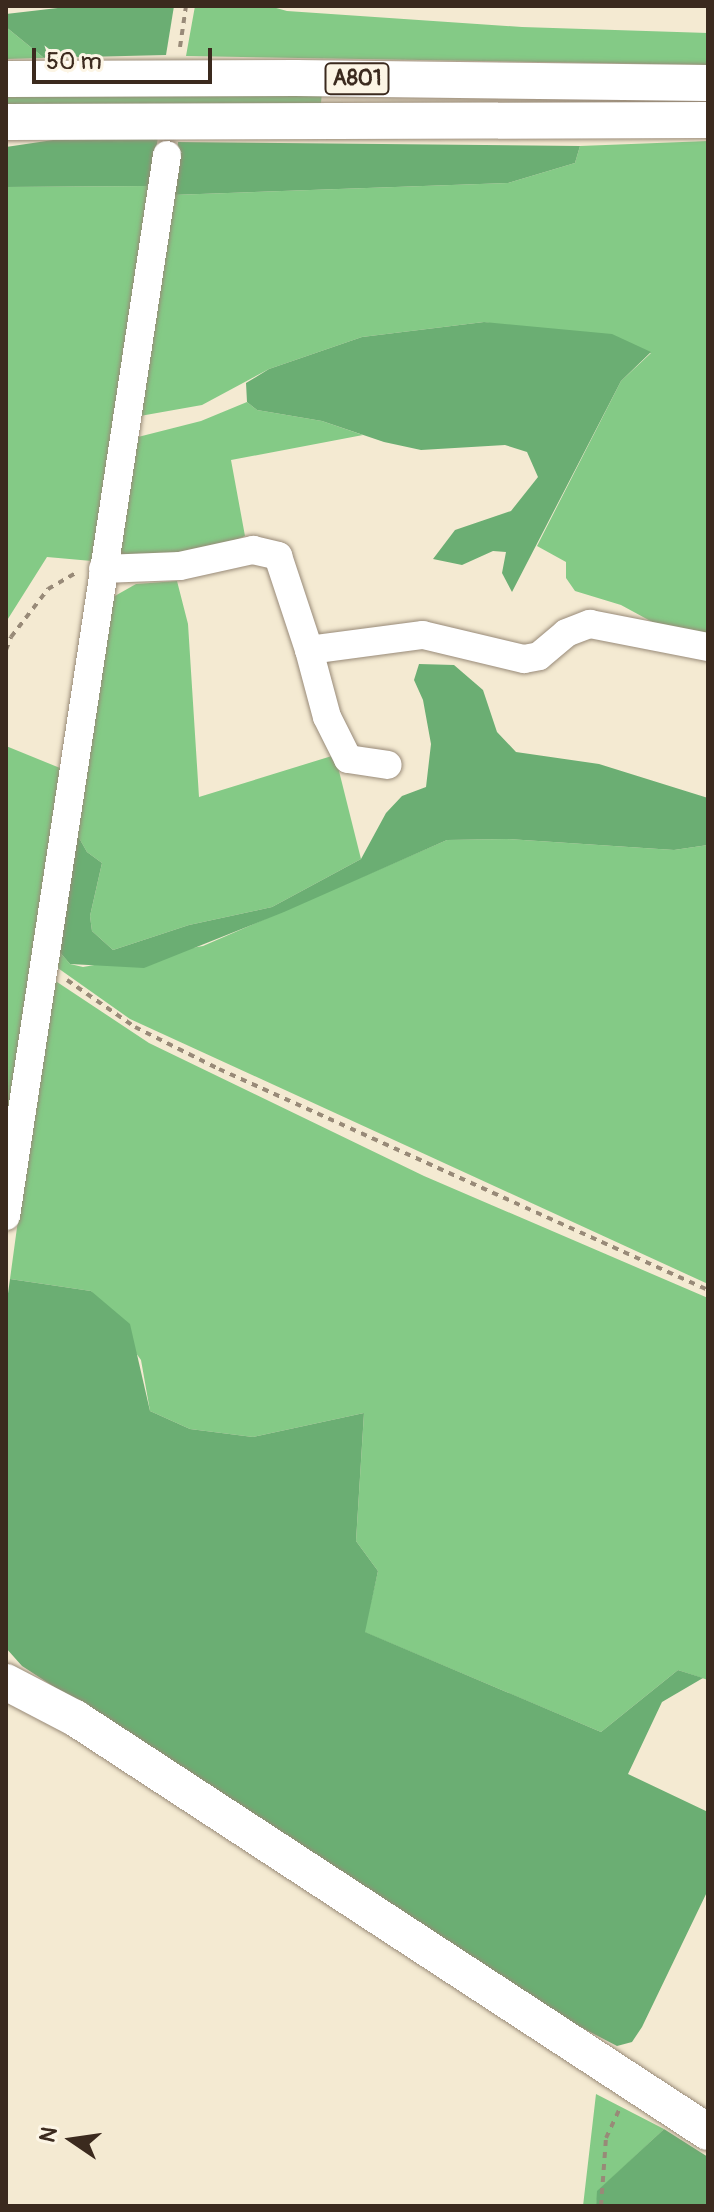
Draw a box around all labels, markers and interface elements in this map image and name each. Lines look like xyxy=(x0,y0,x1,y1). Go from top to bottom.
scale bar xyxy=(36,32,216,82)
text: 50 m xyxy=(46,47,102,76)
road number: A801 xyxy=(323,61,391,97)
north arrow xyxy=(32,2100,112,2180)
text: N xyxy=(33,2124,64,2145)

